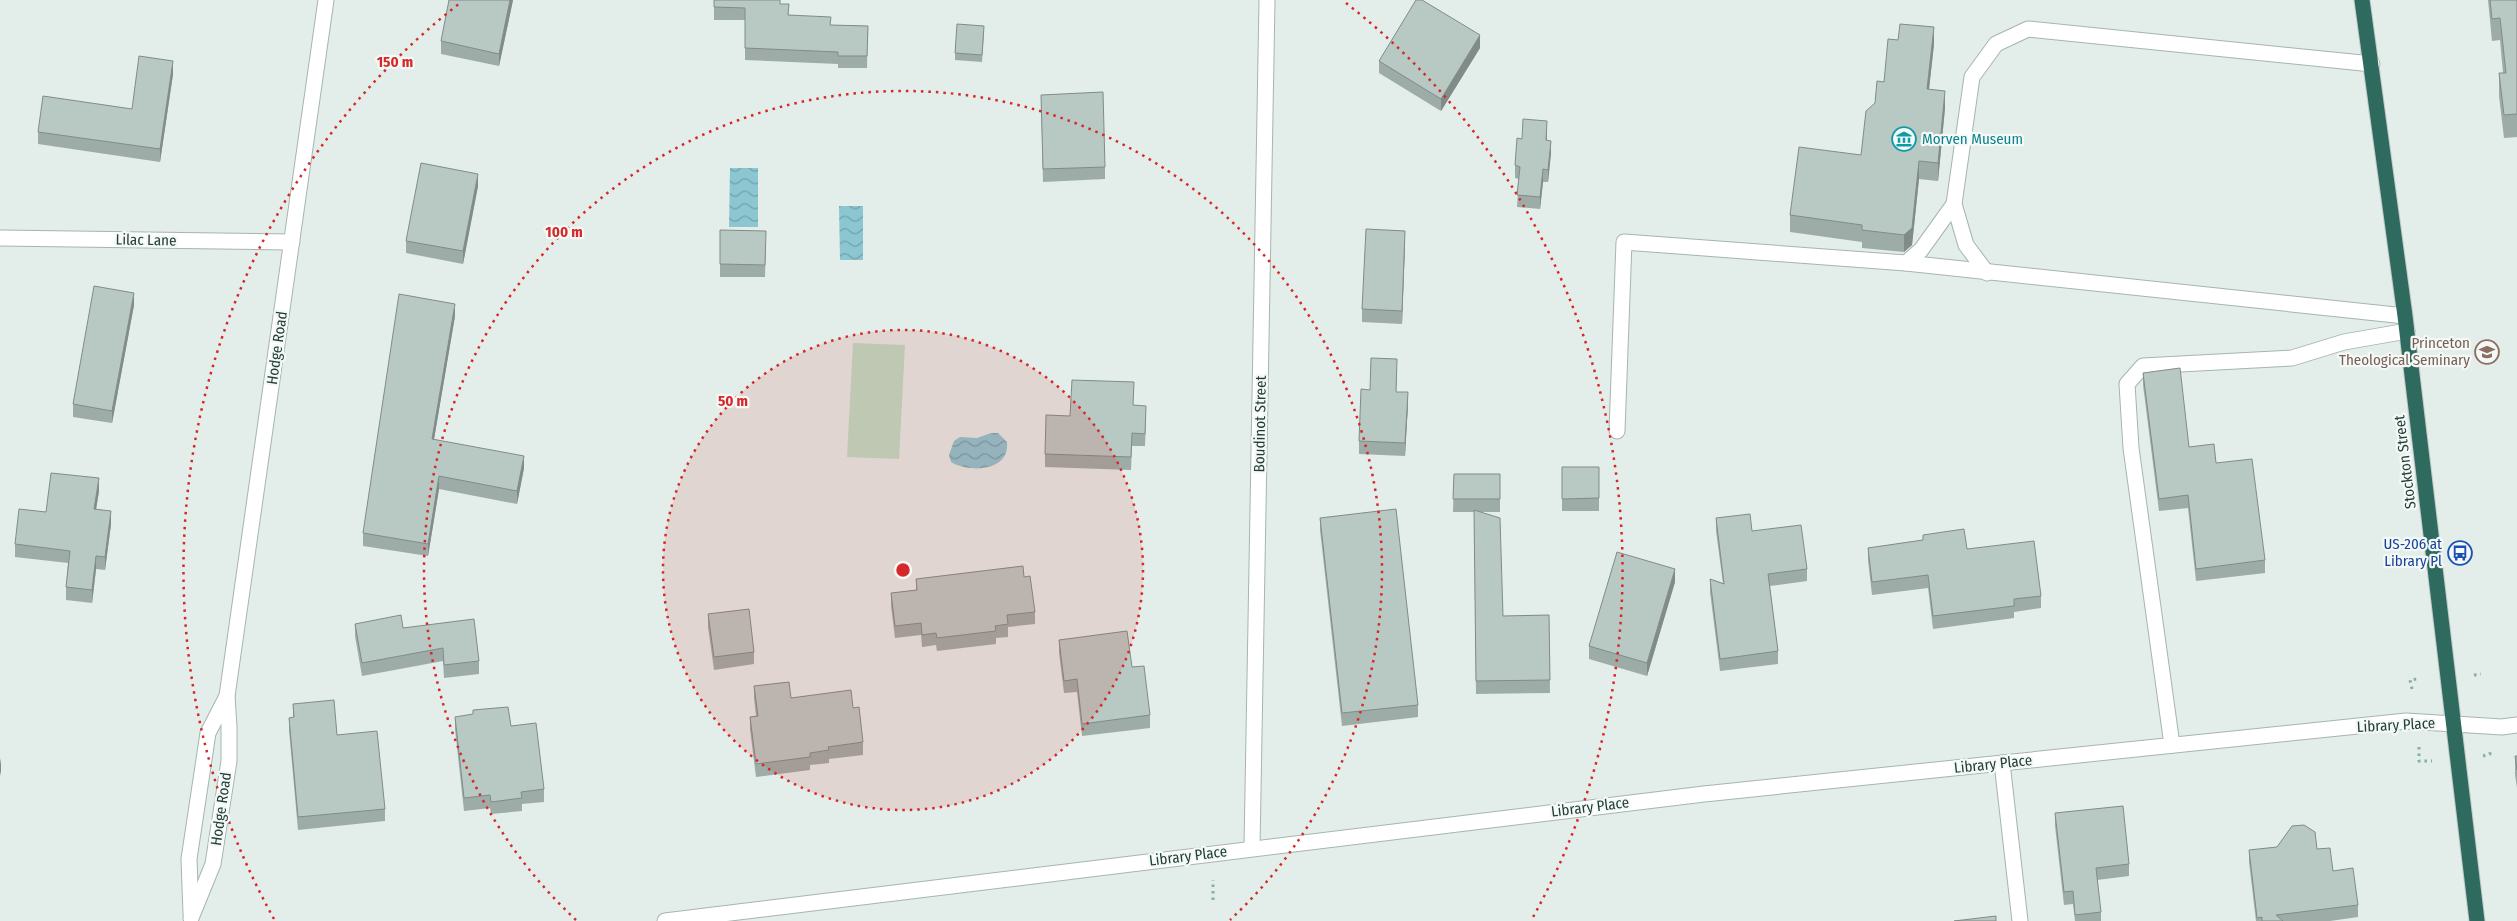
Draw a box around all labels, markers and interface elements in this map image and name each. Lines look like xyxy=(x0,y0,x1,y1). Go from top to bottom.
text: 150 m xyxy=(377,53,413,71)
museum icon: Morven Museum xyxy=(1891,126,1917,152)
place label: Morven Museum xyxy=(1922,130,2023,148)
text: 100 m xyxy=(545,223,583,241)
street label: Lilac Lane xyxy=(115,230,177,250)
street label: Hodge Road xyxy=(263,310,291,386)
place label: Princeton Theological Seminary xyxy=(2339,334,2470,369)
school or university icon: Princeton Theological Seminary xyxy=(2474,339,2500,365)
street label: Boudinot Street xyxy=(1250,375,1270,473)
text: 50 m xyxy=(718,392,748,410)
street label: Stockton Street xyxy=(2390,414,2420,510)
place label: US-206 at Library Pl xyxy=(2384,535,2442,570)
bus stop icon: US-206 at Library Pl xyxy=(2447,540,2473,566)
centre of rings xyxy=(894,561,912,579)
street label: Library Place xyxy=(2356,714,2436,736)
street label: Library Place xyxy=(1953,751,2033,777)
street label: Hodge Road xyxy=(207,771,235,847)
street label: Library Place xyxy=(1550,793,1630,821)
street label: Library Place xyxy=(1148,842,1228,870)

